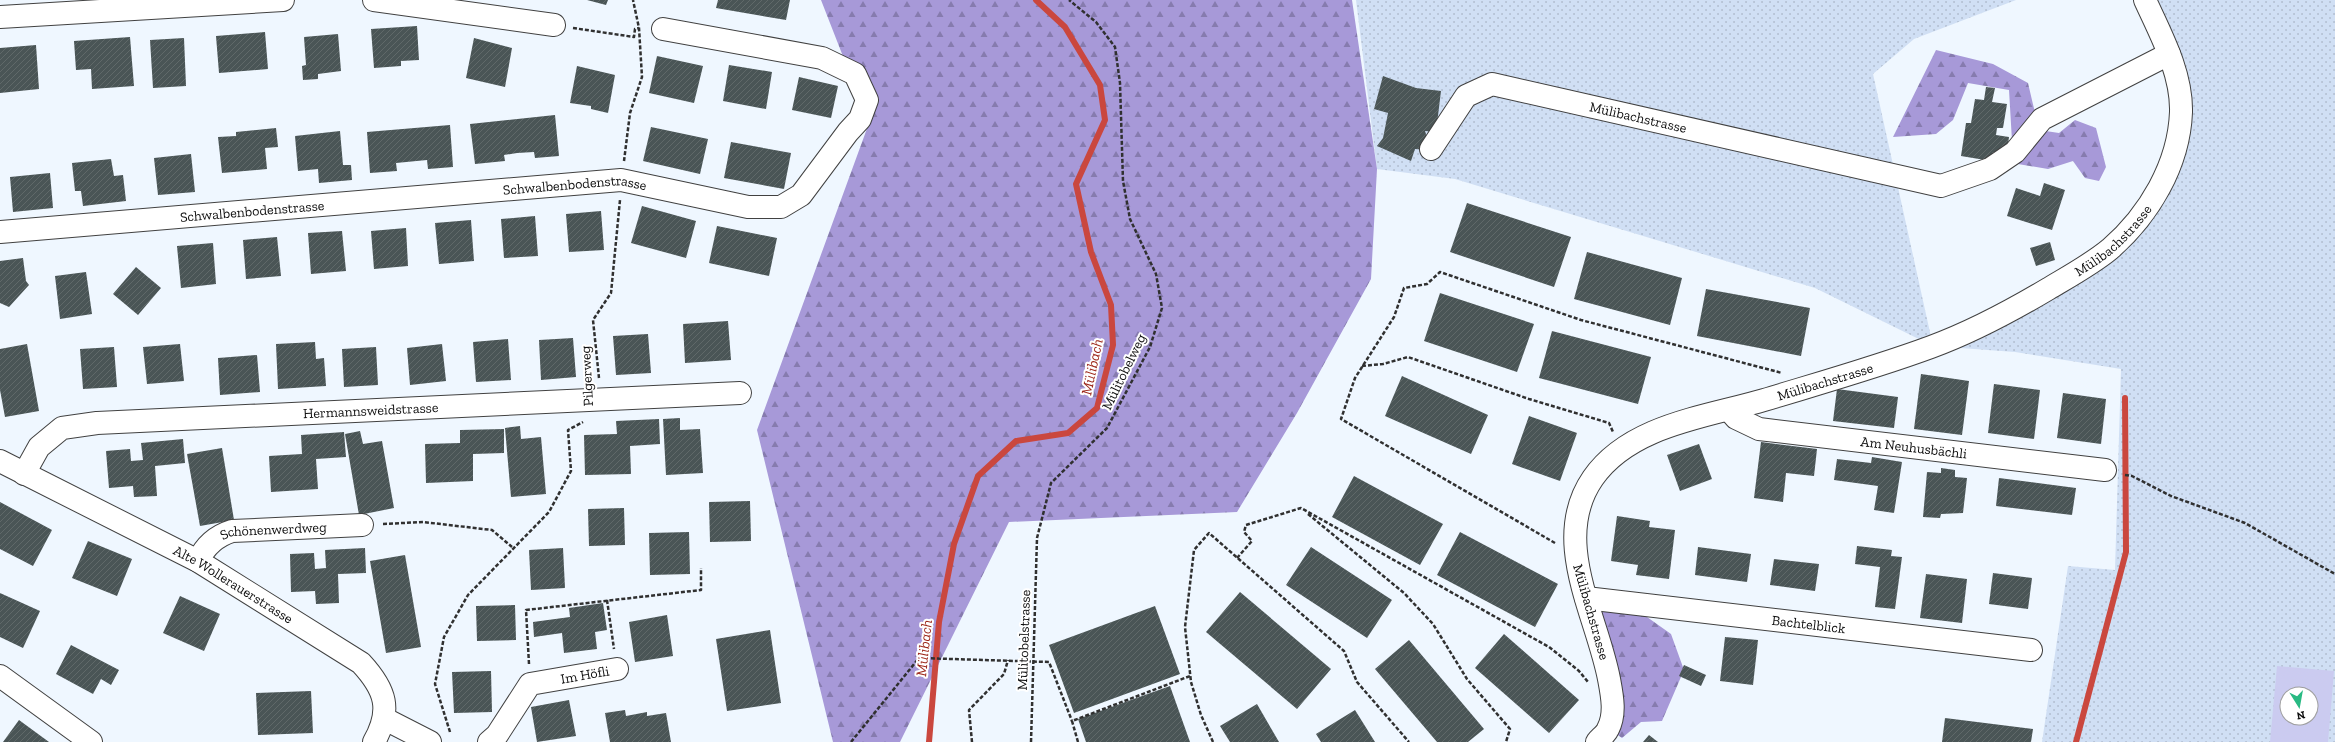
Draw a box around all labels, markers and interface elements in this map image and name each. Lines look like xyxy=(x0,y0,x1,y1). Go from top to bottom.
street label: Mülibachstrasse xyxy=(1588,98,1689,137)
street label: Schwalbenbodenstrasse xyxy=(502,171,649,198)
street label: Schwalbenbodenstrasse xyxy=(179,196,325,225)
street label: Mülibachstrasse xyxy=(2071,201,2155,280)
street label: Mülitobelweg xyxy=(1098,331,1150,413)
water label: Mülibach xyxy=(1077,337,1107,397)
street label: Pilgerweg xyxy=(577,345,597,407)
street label: Mülibachstrasse xyxy=(1775,359,1875,404)
street label: Hermannsweidstrasse xyxy=(303,399,439,422)
street label: Am Neuhusbächli xyxy=(1860,433,1968,462)
street label: Schönenwerdweg xyxy=(217,518,327,543)
street label: Alte Wollerauerstrasse xyxy=(171,542,297,627)
street label: Mülibachstrasse xyxy=(1569,562,1613,662)
street label: Mülitobelstrasse xyxy=(1014,589,1034,691)
street label: Bachtelblick xyxy=(1771,611,1847,637)
water label: Mülibach xyxy=(912,618,936,677)
street label: Im Höfli xyxy=(559,662,611,687)
north arrow xyxy=(2279,686,2319,726)
text: N xyxy=(2295,708,2306,723)

